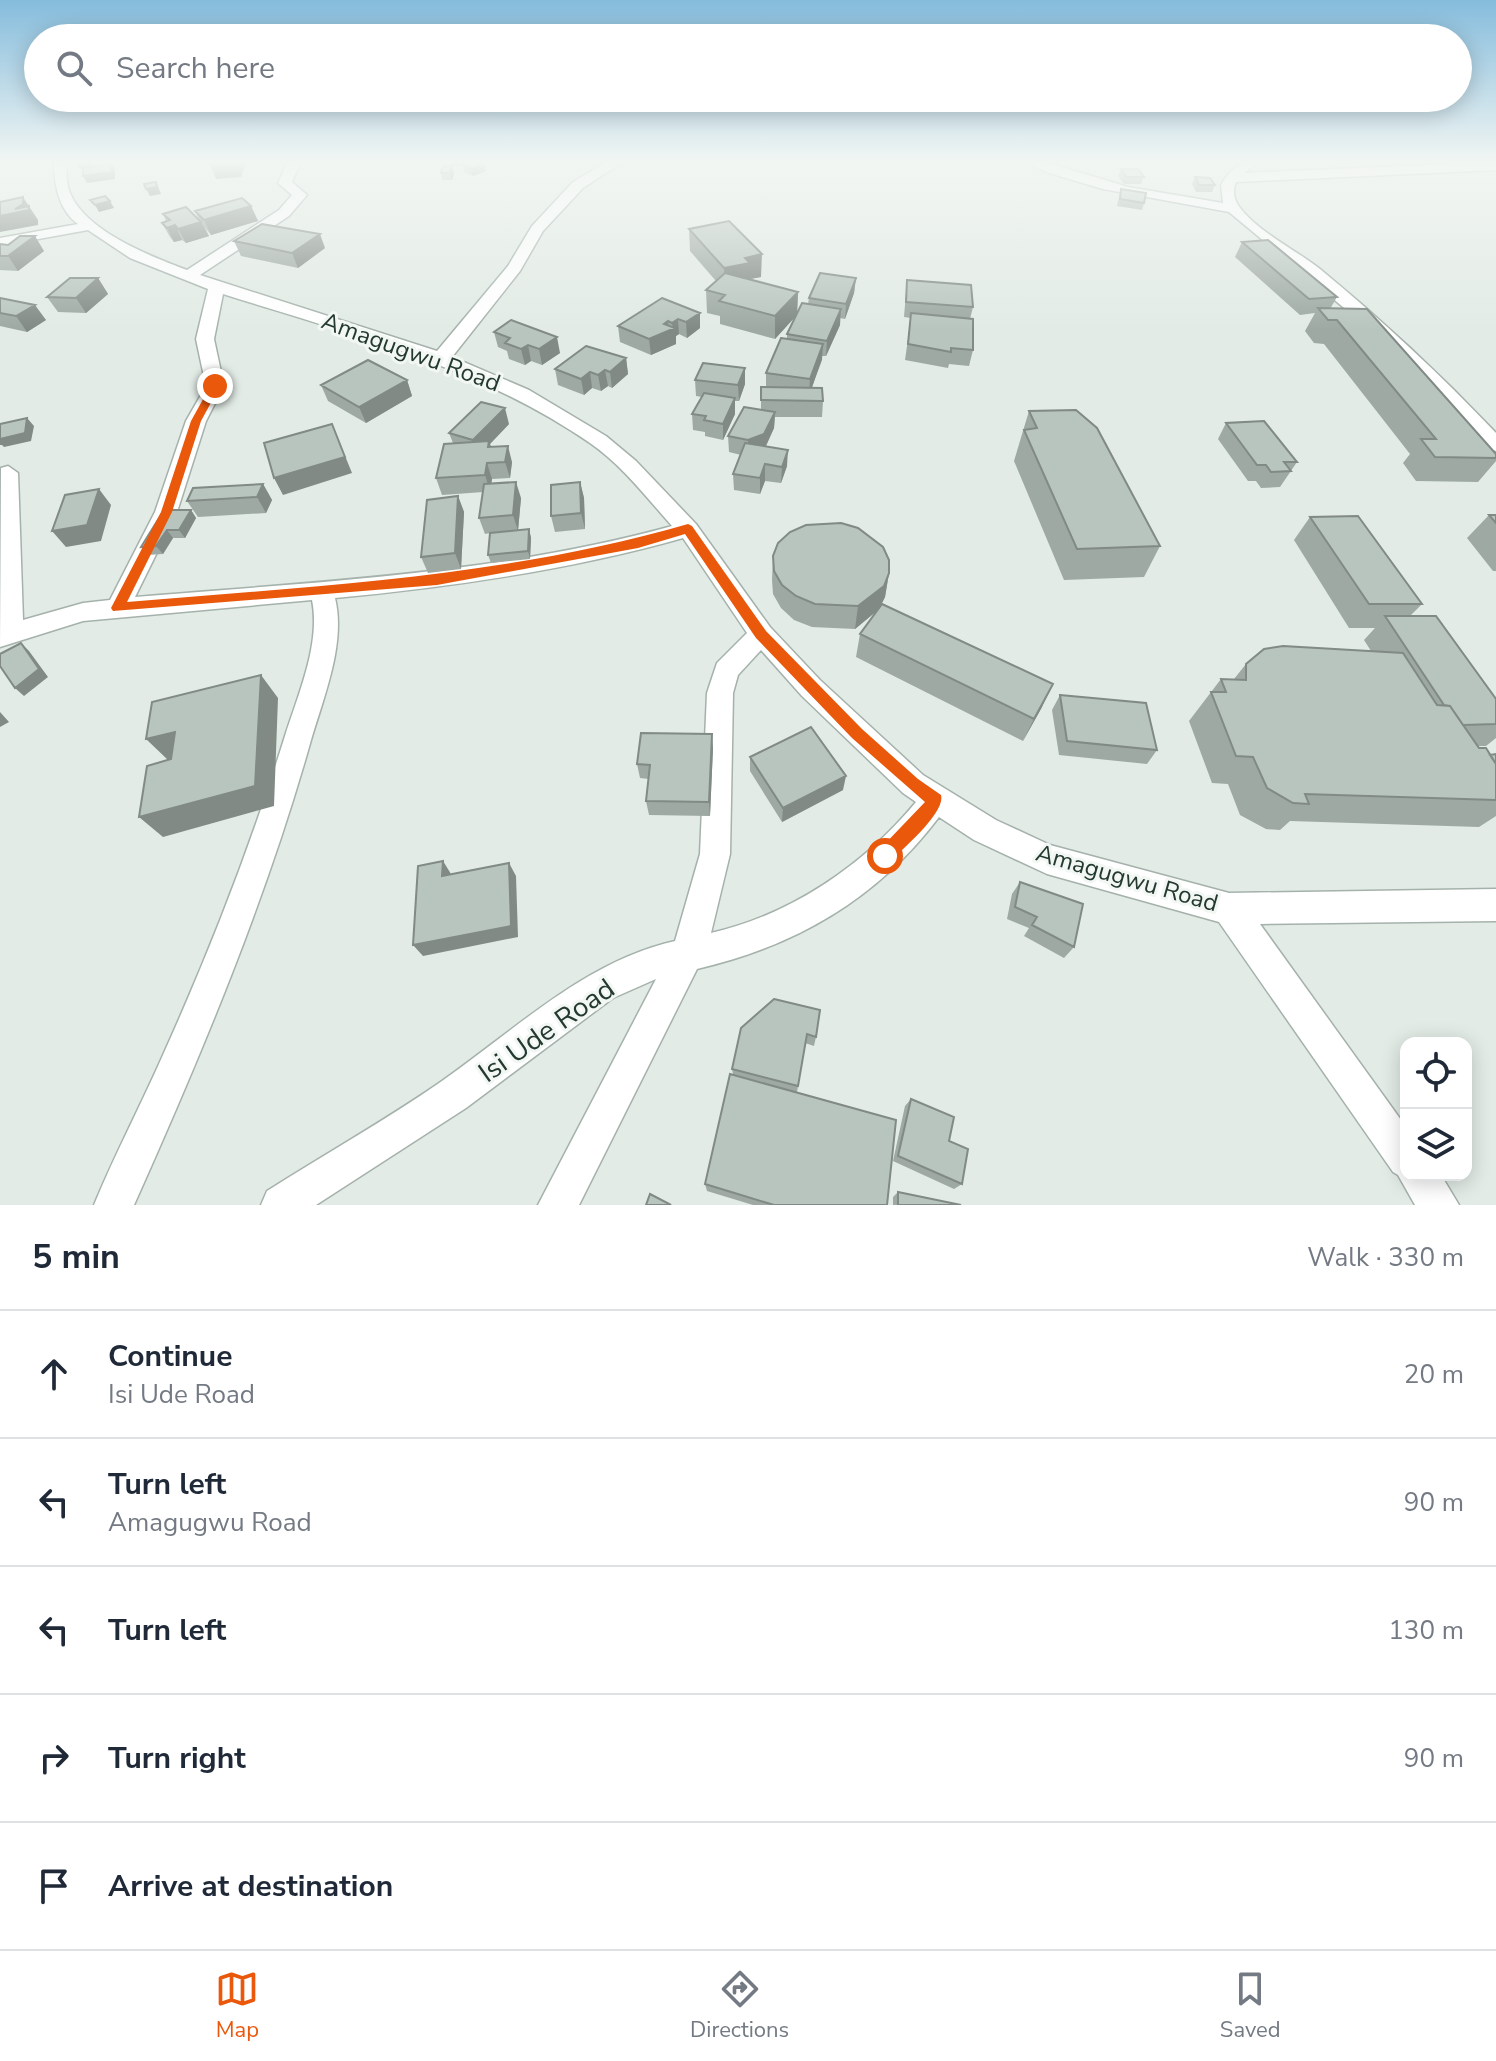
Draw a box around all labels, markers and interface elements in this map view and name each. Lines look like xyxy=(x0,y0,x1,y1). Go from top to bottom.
search box xyxy=(24,24,1472,112)
icon: search xyxy=(52,46,96,90)
text: Search here xyxy=(116,48,275,89)
street label: Amagugwu Road xyxy=(317,305,505,399)
route end xyxy=(197,368,233,404)
street label: Amagugwu Road xyxy=(1032,837,1222,919)
route start xyxy=(867,838,903,874)
street label: Isi Ude Road xyxy=(471,970,622,1092)
map controls xyxy=(1400,1037,1472,1181)
button: locate xyxy=(1400,1037,1472,1109)
button: layers xyxy=(1400,1109,1472,1181)
text: 5 min xyxy=(32,1234,120,1280)
text: Walk · 330 m xyxy=(1307,1240,1464,1275)
text: Continue xyxy=(108,1336,233,1377)
icon: ahead xyxy=(32,1352,76,1396)
text: 20 m xyxy=(1404,1357,1464,1392)
text: Isi Ude Road xyxy=(108,1377,255,1412)
text: Turn left xyxy=(108,1464,226,1505)
icon: left xyxy=(32,1480,76,1524)
text: 90 m xyxy=(1404,1485,1464,1520)
text: Amagugwu Road xyxy=(108,1505,312,1540)
icon: left xyxy=(32,1608,76,1652)
text: Turn left xyxy=(108,1610,226,1651)
text: 130 m xyxy=(1388,1613,1464,1648)
icon: right xyxy=(32,1736,76,1780)
text: Turn right xyxy=(108,1738,246,1779)
text: 90 m xyxy=(1404,1741,1464,1776)
icon: arrive xyxy=(32,1864,76,1908)
text: Arrive at destination xyxy=(108,1866,393,1907)
tab: Map xyxy=(215,1967,259,2045)
tab: Directions xyxy=(690,1967,789,2045)
tab: Saved xyxy=(1220,1967,1281,2045)

